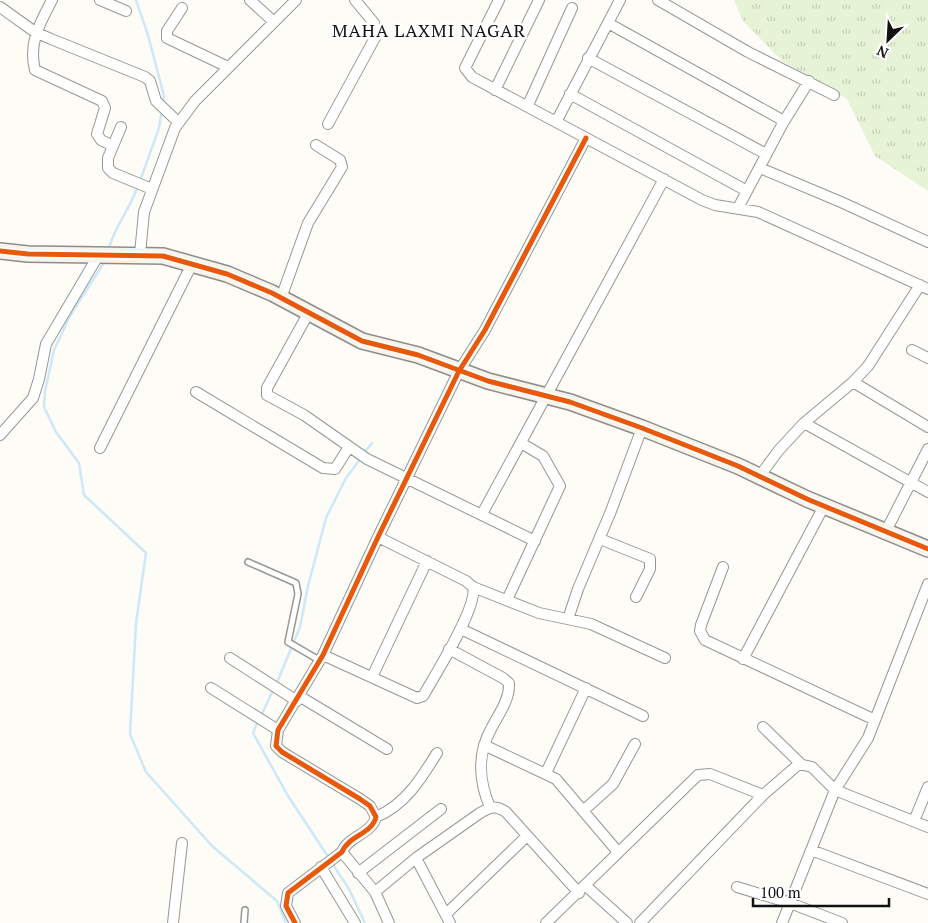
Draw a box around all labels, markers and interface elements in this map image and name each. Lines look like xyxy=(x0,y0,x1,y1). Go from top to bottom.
north arrow xyxy=(863,15,913,65)
district label: MAHA LAXMI NAGAR xyxy=(332,18,526,42)
text: N xyxy=(873,41,891,63)
scale bar xyxy=(753,876,889,908)
text: 100 m xyxy=(760,882,801,902)

